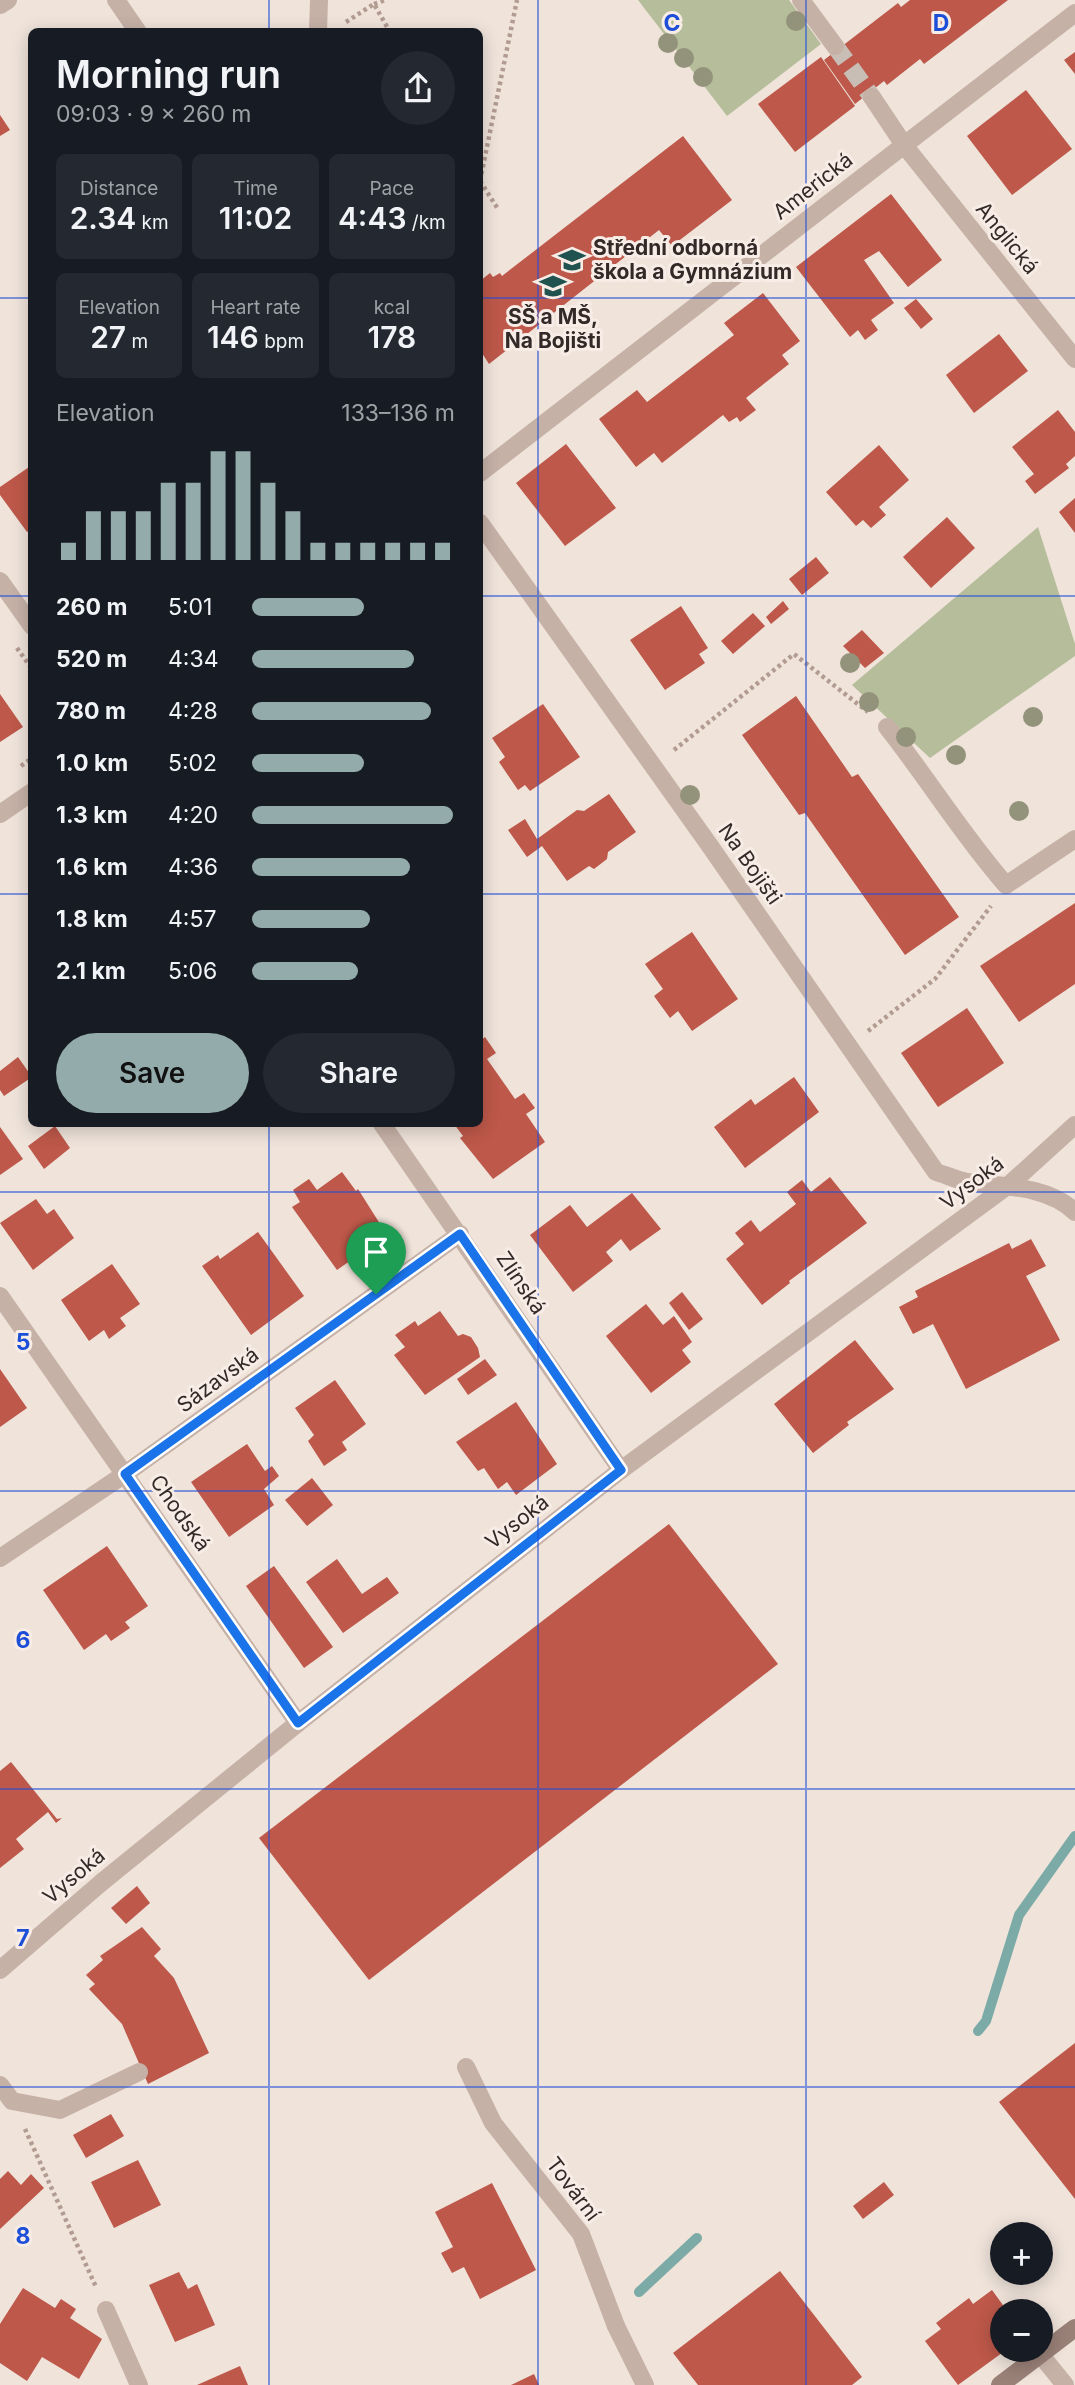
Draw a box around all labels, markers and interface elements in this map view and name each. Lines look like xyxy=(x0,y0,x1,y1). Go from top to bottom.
text: C xyxy=(663,9,681,37)
text: D xyxy=(933,9,949,37)
text: Morning run xyxy=(56,51,281,97)
button: share xyxy=(381,51,455,125)
text: 09:03 · 9 × 260 m xyxy=(56,100,252,128)
street label: Americká xyxy=(768,147,857,224)
text: Distance xyxy=(80,177,158,200)
text: Time xyxy=(233,177,278,200)
text: Pace xyxy=(369,177,414,200)
street label: Anglická xyxy=(971,197,1044,279)
text: 2.34 xyxy=(70,200,136,236)
text: 11:02 xyxy=(219,200,292,236)
text: 4:43 xyxy=(338,200,407,236)
text: km xyxy=(136,211,169,234)
text: /km xyxy=(407,211,446,234)
place label: Střední odborná škola a Gymnázium xyxy=(593,235,792,284)
school or university icon: Střední odborná škola a Gymnázium xyxy=(557,245,587,275)
school or university icon: SŠ a MŠ, Na Bojišti xyxy=(538,271,568,301)
text: Elevation xyxy=(78,296,160,319)
text: Heart rate xyxy=(210,296,300,319)
text: kcal xyxy=(374,296,410,319)
place label: SŠ a MŠ, Na Bojišti xyxy=(505,303,601,353)
text: 27 xyxy=(90,319,126,355)
text: 146 xyxy=(207,319,259,355)
text: 178 xyxy=(367,319,416,355)
text: m xyxy=(126,330,148,353)
text: bpm xyxy=(259,330,304,353)
text: Elevation xyxy=(56,399,155,427)
text: 133–136 m xyxy=(341,399,455,427)
text: 260 m xyxy=(56,593,127,621)
text: 5:01 xyxy=(168,593,212,621)
text: 520 m xyxy=(56,645,127,673)
text: 4:34 xyxy=(168,645,219,673)
text: 780 m xyxy=(56,697,126,725)
text: 4:28 xyxy=(168,697,218,725)
text: 1.0 km xyxy=(56,749,128,777)
text: 5:02 xyxy=(168,749,217,777)
text: 1.3 km xyxy=(56,801,128,829)
text: 4:20 xyxy=(168,801,218,829)
street label: Na Bojišti xyxy=(713,818,787,909)
text: 1.6 km xyxy=(56,853,128,881)
text: 4:36 xyxy=(168,853,218,881)
text: 1.8 km xyxy=(56,905,128,933)
text: 4:57 xyxy=(168,905,216,933)
text: 2.1 km xyxy=(56,957,126,985)
text: 5:06 xyxy=(168,957,217,985)
button: Save xyxy=(56,1033,249,1113)
button: Share xyxy=(263,1033,455,1113)
street label: Vysoká xyxy=(935,1151,1008,1215)
pin xyxy=(346,1222,406,1294)
icon: arrive xyxy=(357,1233,395,1271)
street label: Zlínská xyxy=(491,1247,551,1319)
text: 5 xyxy=(16,1328,30,1356)
street label: Sázavská xyxy=(172,1342,263,1417)
street label: Chodská xyxy=(145,1470,216,1556)
street label: Vysoká xyxy=(480,1489,553,1554)
text: 6 xyxy=(16,1626,30,1654)
street label: Vysoká xyxy=(38,1842,110,1909)
text: 7 xyxy=(16,1924,30,1952)
street label: Tovární xyxy=(541,2152,606,2226)
text: 8 xyxy=(16,2222,30,2250)
map controls xyxy=(990,2222,1053,2362)
button: + xyxy=(990,2222,1053,2285)
button: − xyxy=(990,2299,1053,2362)

